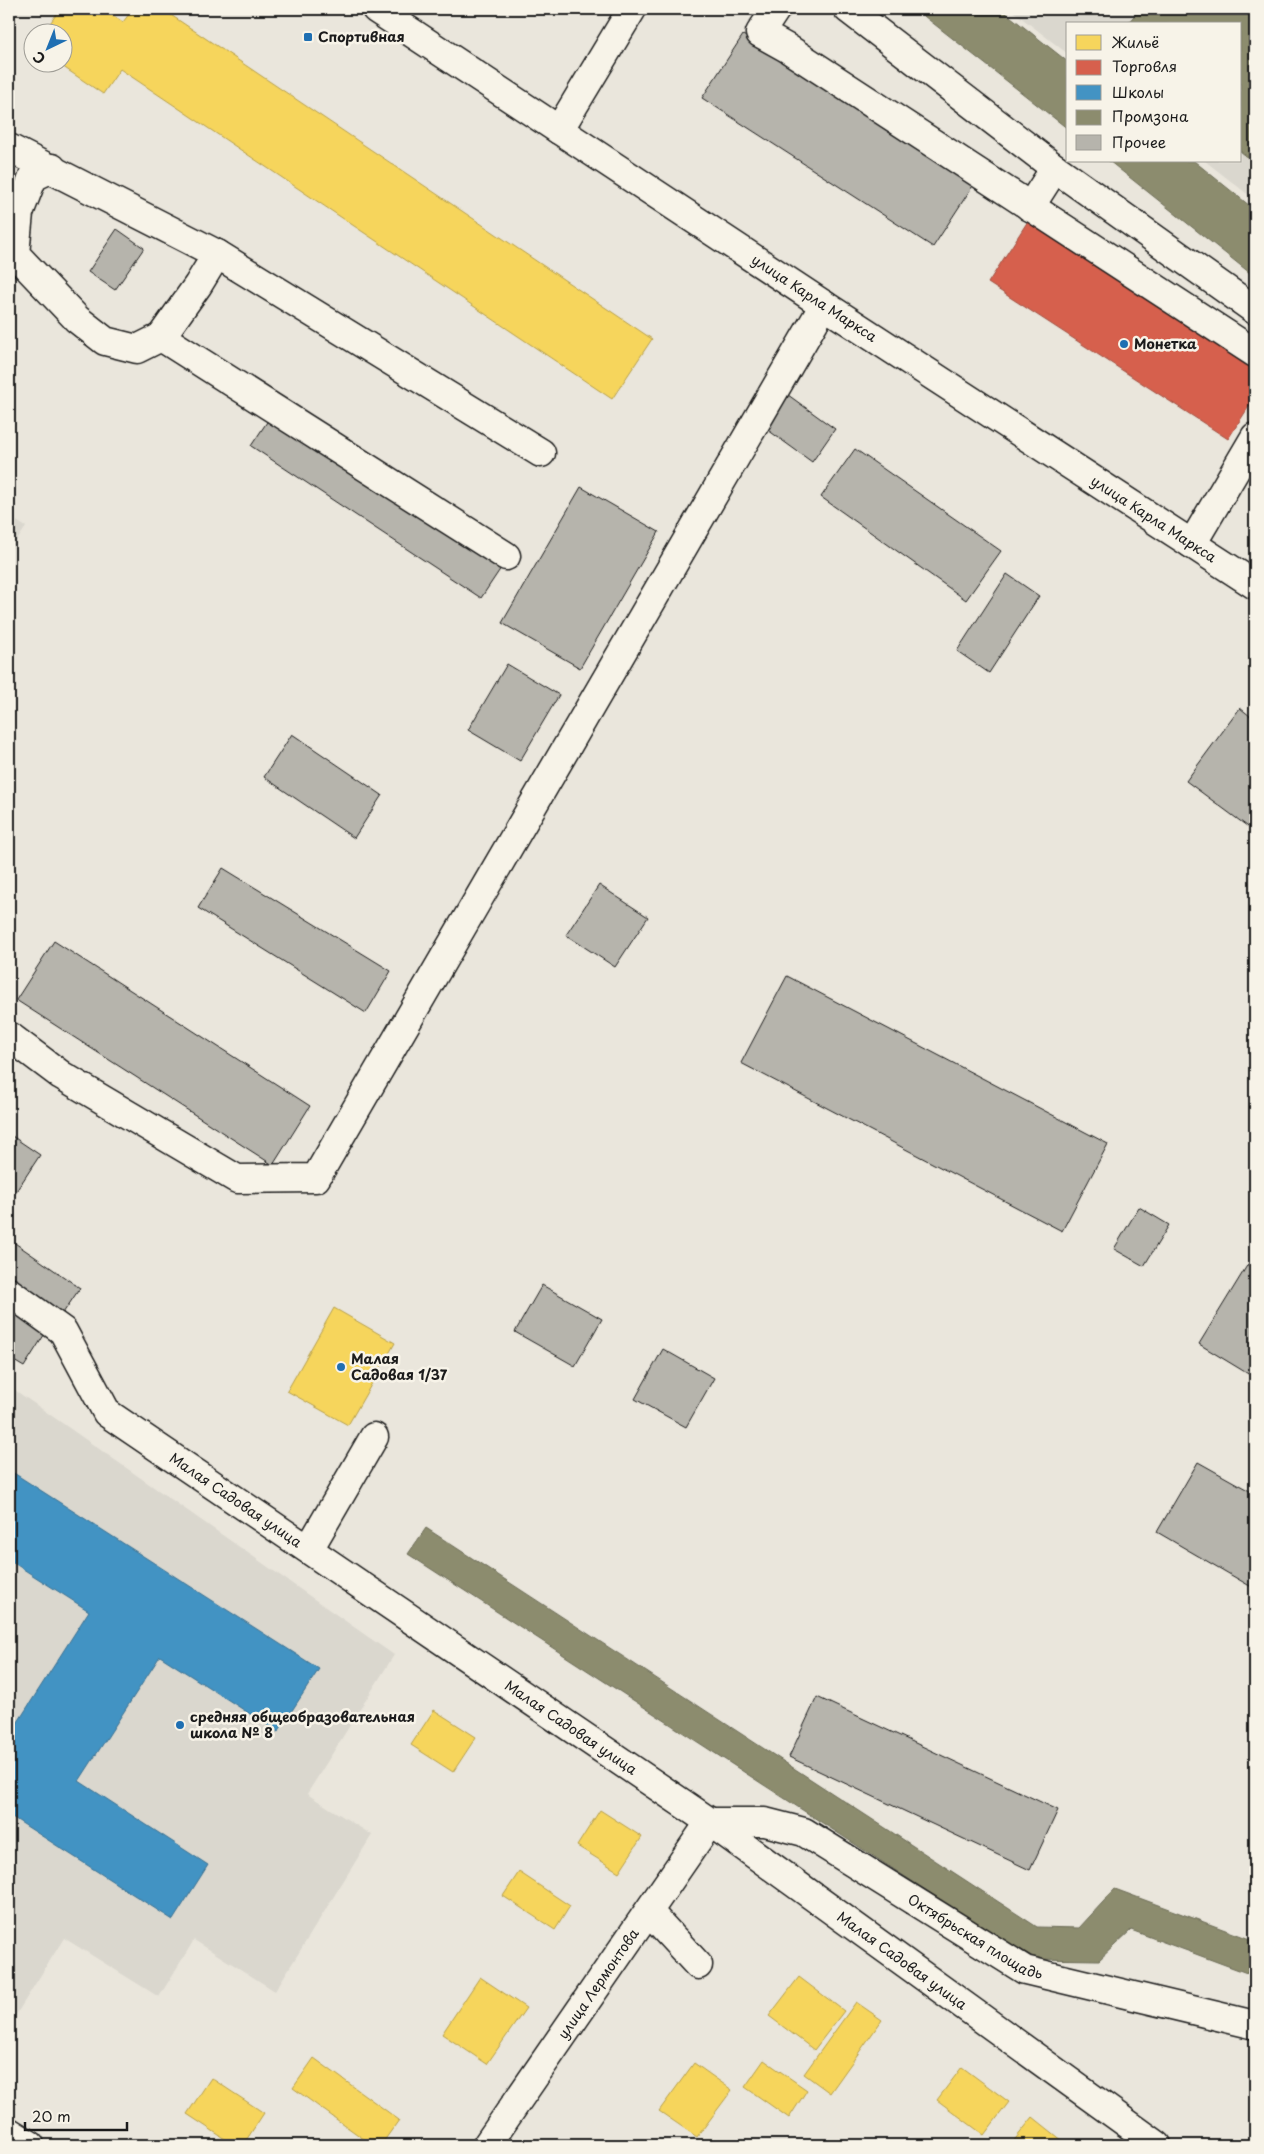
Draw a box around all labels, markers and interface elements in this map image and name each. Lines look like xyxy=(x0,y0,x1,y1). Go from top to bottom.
north arrow xyxy=(22,22,72,72)
legend xyxy=(1066,22,1242,162)
place label: Спортивная xyxy=(318,26,405,47)
text: Жильё xyxy=(1111,30,1159,53)
marker: Спортивная xyxy=(302,31,314,43)
text: С xyxy=(28,47,50,69)
text: Торговля xyxy=(1112,54,1177,77)
text: Школы xyxy=(1112,80,1164,103)
text: Промзона xyxy=(1112,104,1189,127)
text: Прочее xyxy=(1112,130,1166,153)
street label: улица Карла Маркса xyxy=(748,249,881,347)
place label: Монетка xyxy=(1134,333,1197,354)
marker: Монетка xyxy=(1118,338,1130,350)
street label: улица Карла Маркса xyxy=(1087,470,1221,567)
place label: Малая Садовая 1/37 xyxy=(351,1348,448,1385)
marker: Малая Садовая 1/37 xyxy=(335,1361,347,1373)
street label: Малая Садовая улица xyxy=(165,1447,306,1552)
street label: Малая Садовая улица xyxy=(501,1675,642,1780)
place label: средняя общеобразовательная школа № 8 xyxy=(190,1706,415,1743)
marker: средняя общеобразовательная школа № 8 xyxy=(174,1719,186,1731)
street label: Октябрьская площадь xyxy=(904,1888,1045,1984)
street label: Малая Садовая улица xyxy=(833,1906,972,2015)
street label: улица Лермонтова xyxy=(552,1924,644,2043)
scale bar xyxy=(25,2099,128,2131)
text: 20 m xyxy=(32,2104,71,2127)

